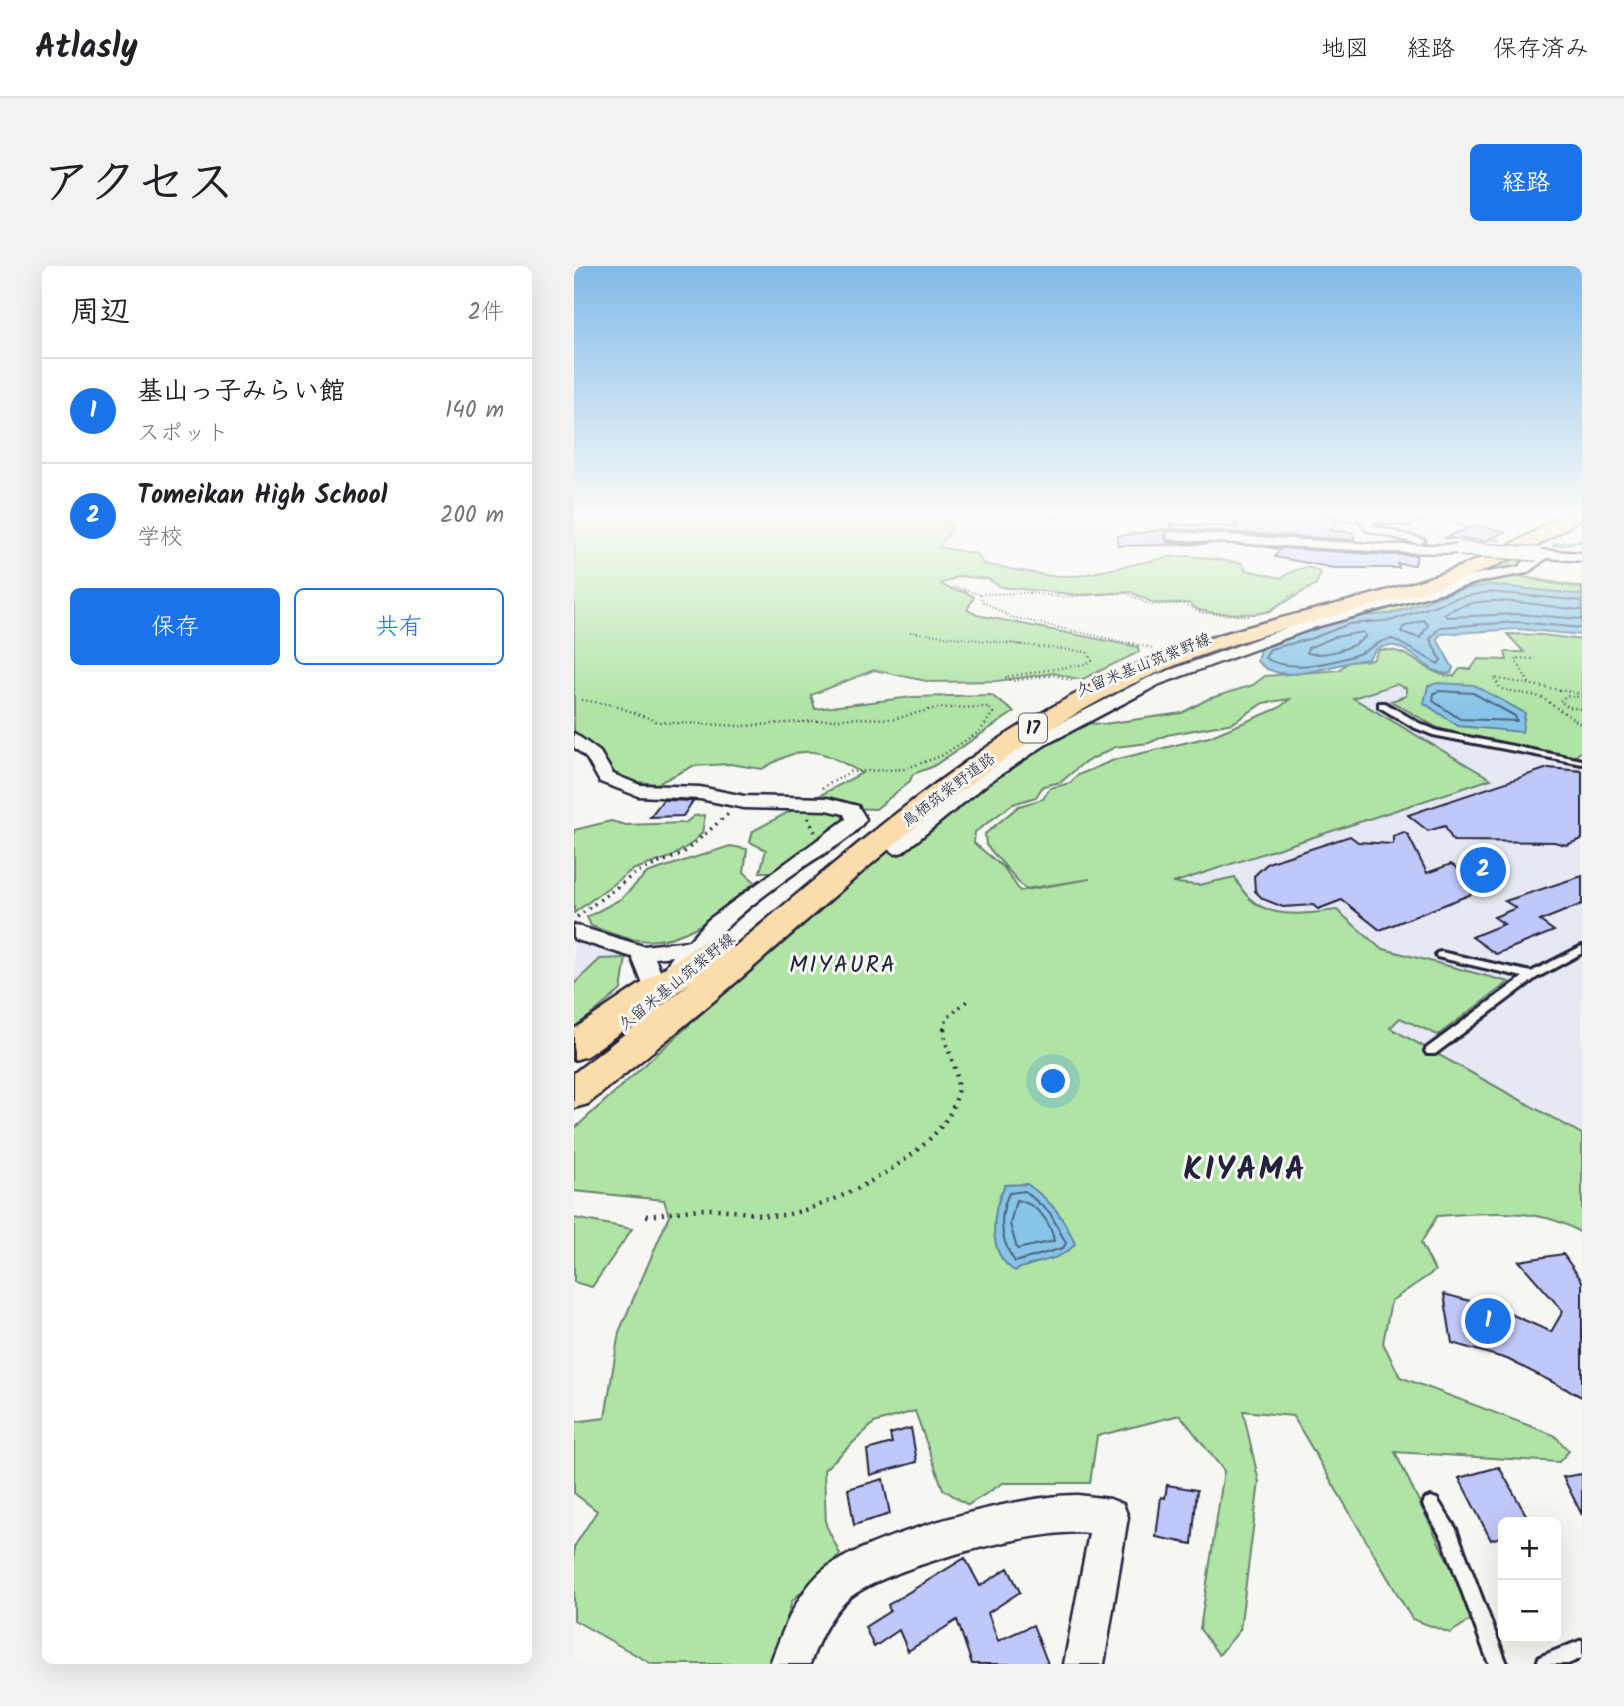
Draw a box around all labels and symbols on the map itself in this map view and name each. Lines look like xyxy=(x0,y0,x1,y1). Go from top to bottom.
street label: 久留米基山筑紫野線 xyxy=(1072,627,1215,704)
road number: 17 xyxy=(1019,714,1047,742)
street label: 鳥栖筑紫野道路 xyxy=(897,747,1001,834)
pin: 2 xyxy=(1460,844,1506,896)
street label: 久留米基山筑紫野線 xyxy=(613,927,741,1037)
district label: MIYAURA xyxy=(789,948,897,984)
your location xyxy=(1036,1064,1070,1098)
district label: KIYAMA xyxy=(1183,1145,1307,1196)
pin: 1 xyxy=(1465,1295,1511,1347)

